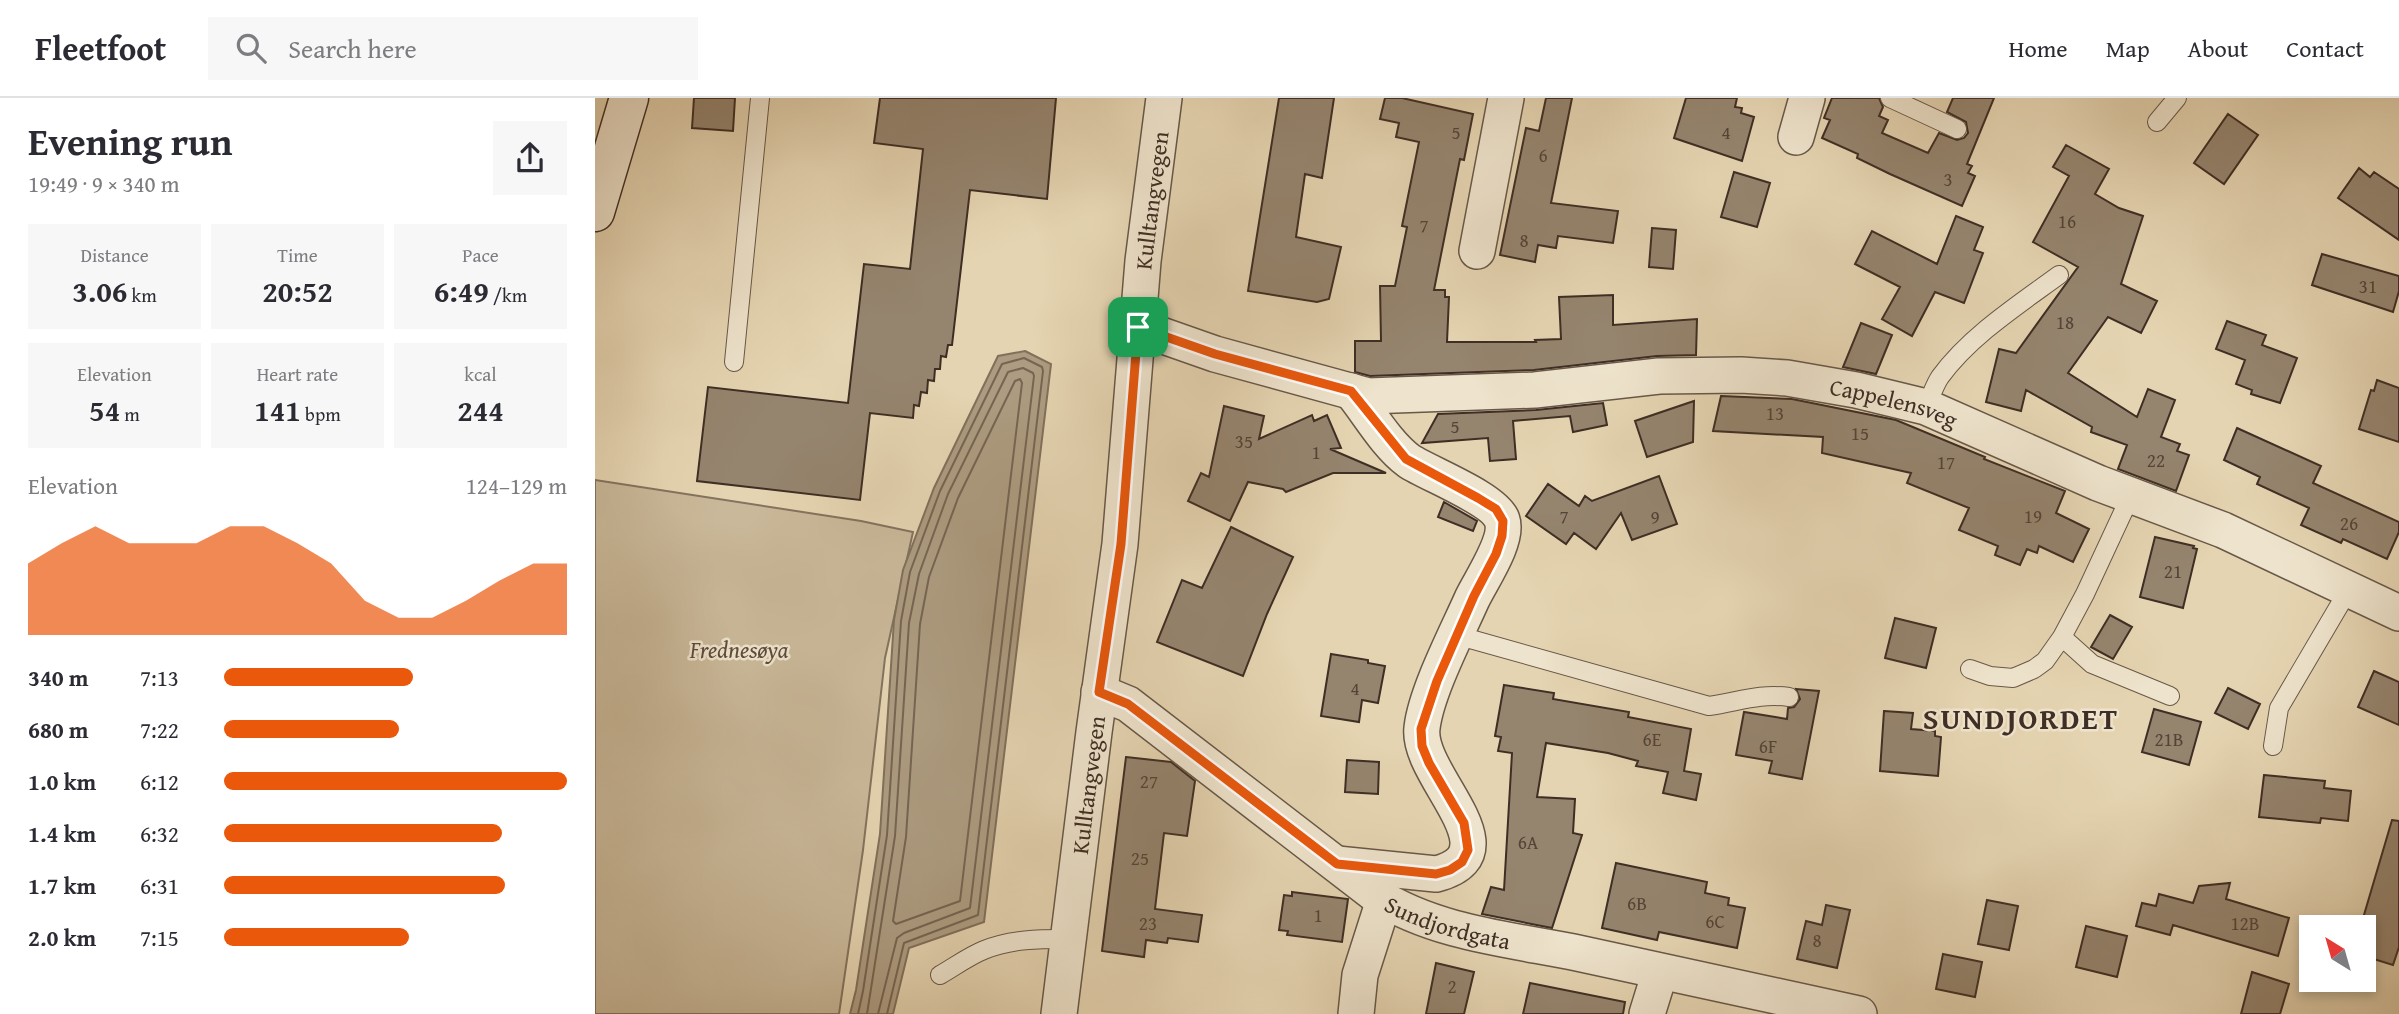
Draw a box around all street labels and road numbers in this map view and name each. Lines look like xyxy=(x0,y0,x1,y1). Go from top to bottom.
street label: Kulltangvegen xyxy=(1126,129,1176,271)
street label: Cappelensveg xyxy=(1828,369,1964,436)
street label: Kulltangvegen xyxy=(1063,713,1113,856)
street label: Sundjordgata xyxy=(1379,887,1513,957)

